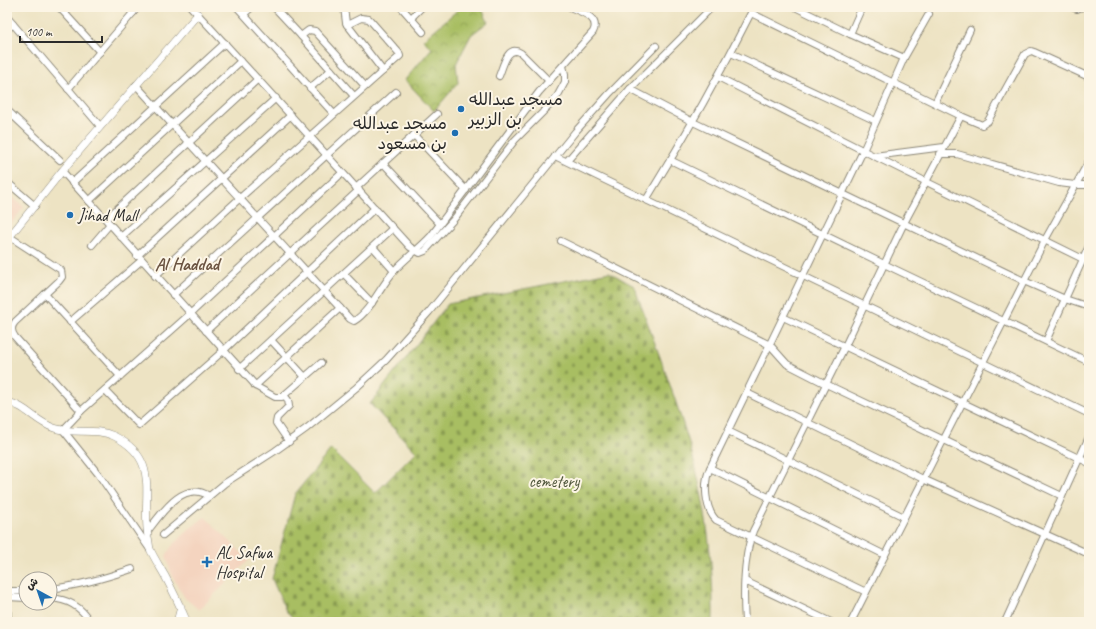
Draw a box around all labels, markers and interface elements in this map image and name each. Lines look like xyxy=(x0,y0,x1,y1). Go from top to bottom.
scale bar xyxy=(20,18,102,44)
text: 100 m xyxy=(26,24,53,40)
place label: مسجد عبدالله بن الزبير xyxy=(467,89,563,130)
marker: مسجد عبدالله بن الزبير xyxy=(456,104,466,114)
place label: مسجد عبدالله بن مسعود xyxy=(353,113,447,155)
marker: مسجد عبدالله بن مسعود xyxy=(450,128,460,138)
place label: Jihad Mall xyxy=(77,205,140,226)
marker: Jihad Mall xyxy=(65,210,75,220)
district label: Al Haddad xyxy=(155,253,222,275)
park label: cemetery xyxy=(529,471,580,492)
place label: AL Safwa Hospital xyxy=(216,542,273,583)
marker: AL Safwa Hospital xyxy=(201,556,213,568)
north arrow xyxy=(18,571,58,611)
text: ش xyxy=(22,574,41,593)

